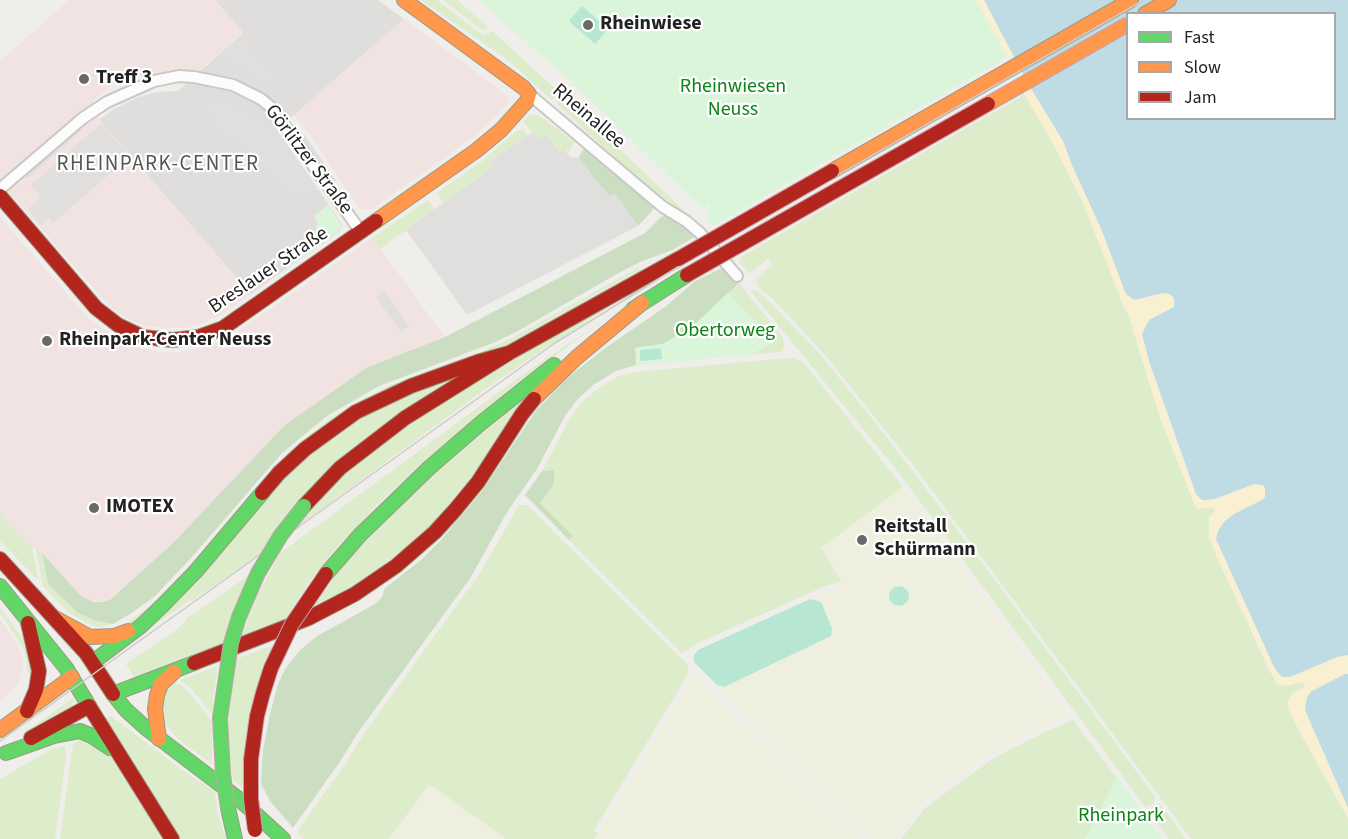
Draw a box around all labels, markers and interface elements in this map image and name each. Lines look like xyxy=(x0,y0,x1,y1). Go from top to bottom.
legend xyxy=(1126,12,1336,120)
place label: Rheinwiese xyxy=(600,13,702,37)
marker: Rheinwiese xyxy=(581,18,595,32)
text: Fast xyxy=(1184,25,1215,50)
text: Slow xyxy=(1184,55,1221,80)
place label: Treff 3 xyxy=(96,67,152,91)
marker: Treff 3 xyxy=(77,72,91,86)
park label: Rheinwiesen Neuss xyxy=(680,76,786,123)
street label: Rheinallee xyxy=(547,79,629,155)
text: Jam xyxy=(1184,85,1217,110)
street label: Görlitzer Straße xyxy=(259,100,357,220)
district label: RHEINPARK-CENTER xyxy=(56,152,260,178)
street label: Breslauer Straße xyxy=(205,222,333,320)
park label: Obertorweg xyxy=(675,320,775,344)
place label: Rheinpark-Center Neuss xyxy=(59,329,271,353)
marker: Rheinpark-Center Neuss xyxy=(40,334,54,348)
place label: IMOTEX xyxy=(106,496,174,520)
marker: IMOTEX xyxy=(87,501,101,515)
place label: Reitstall Schürmann xyxy=(874,516,976,563)
marker: Reitstall Schürmann xyxy=(855,533,869,547)
park label: Rheinpark xyxy=(1078,805,1164,829)

